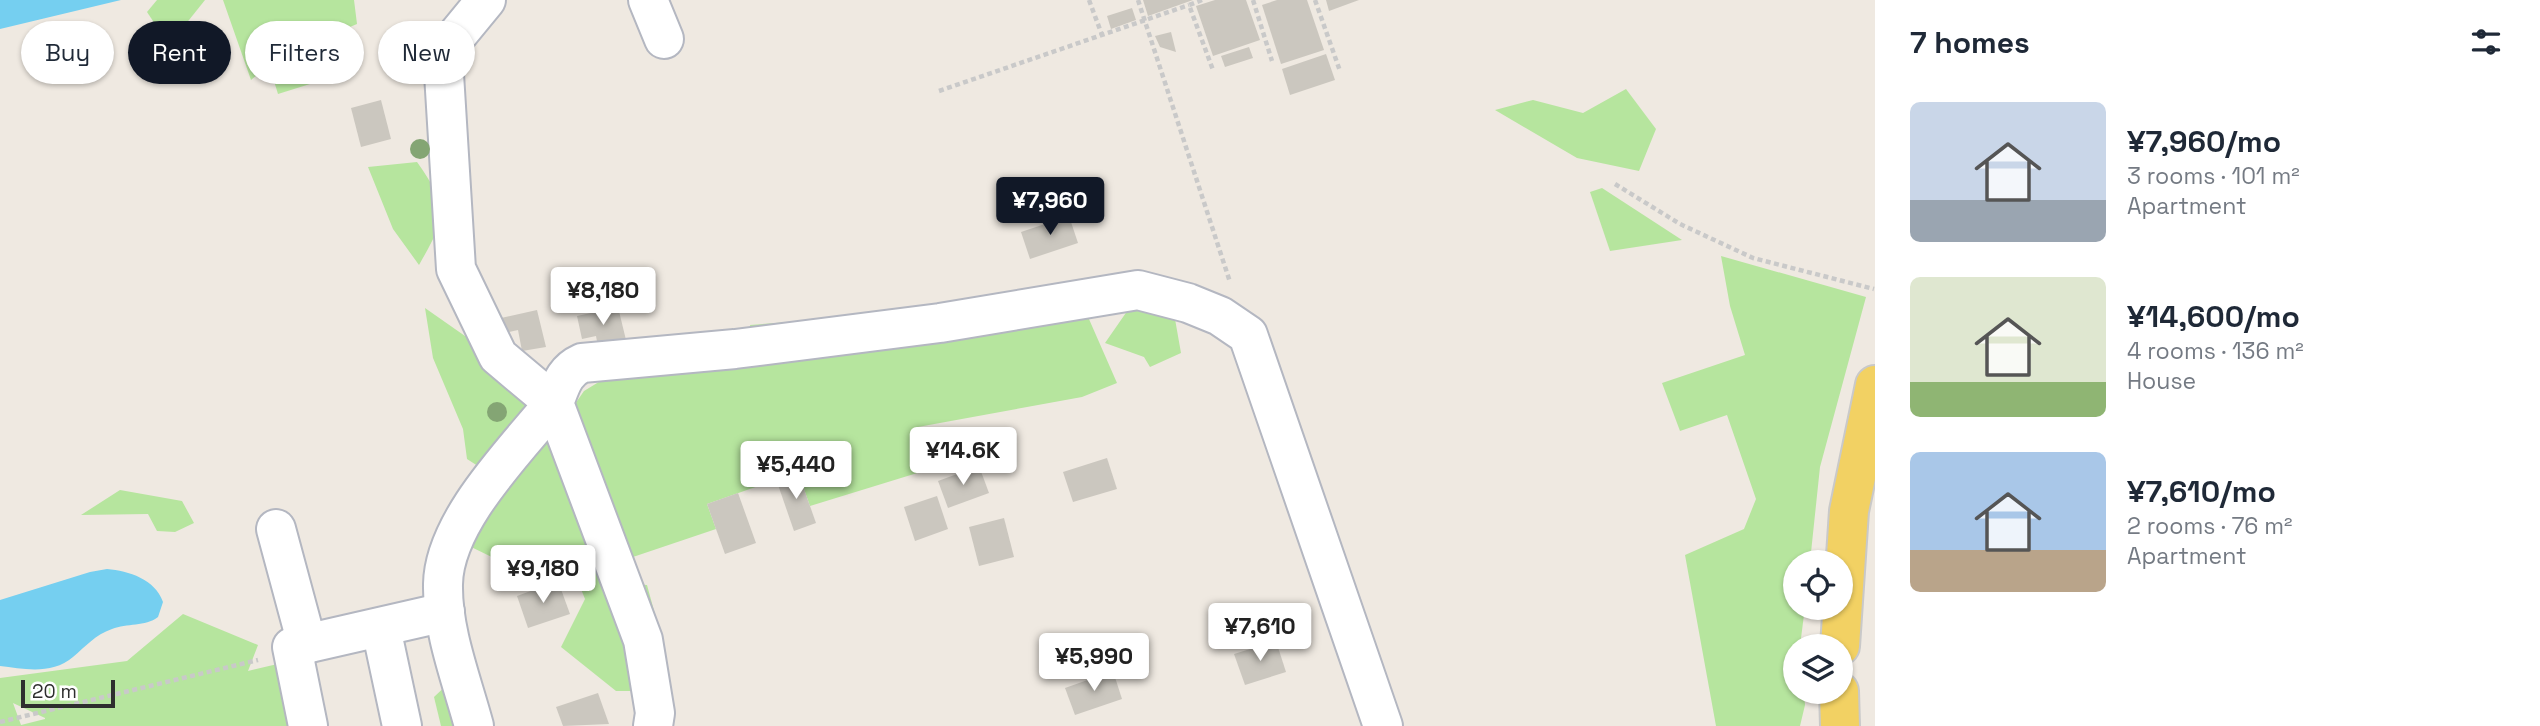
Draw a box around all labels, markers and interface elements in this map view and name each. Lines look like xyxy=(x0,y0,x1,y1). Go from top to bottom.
chip: Buy xyxy=(21,21,114,84)
chip: Rent xyxy=(128,21,231,84)
chip: Filters xyxy=(245,21,364,84)
chip: New xyxy=(378,21,475,84)
text: 7 homes xyxy=(1910,23,2030,62)
icon: filters xyxy=(2467,23,2505,61)
text: ¥7,960/mo xyxy=(2127,122,2281,161)
icon: home xyxy=(1966,130,2050,214)
text: 3 rooms · 101 m² xyxy=(2127,161,2300,191)
pin: ¥7,960 xyxy=(993,177,1107,237)
text: ¥7,960 xyxy=(1012,185,1088,215)
text: Apartment xyxy=(2127,191,2247,221)
pin: ¥8,180 xyxy=(546,268,660,327)
text: ¥8,180 xyxy=(567,275,639,305)
text: ¥14,600/mo xyxy=(2127,297,2300,336)
icon: home xyxy=(1966,305,2050,389)
text: 4 rooms · 136 m² xyxy=(2127,336,2304,366)
text: House xyxy=(2127,366,2196,396)
pin: ¥14.6K xyxy=(906,428,1020,487)
text: ¥14.6K xyxy=(926,435,1000,465)
pin: ¥5,440 xyxy=(739,442,853,501)
text: ¥5,440 xyxy=(757,449,835,479)
text: ¥7,610/mo xyxy=(2127,472,2276,511)
icon: home xyxy=(1966,480,2050,564)
text: 2 rooms · 76 m² xyxy=(2127,511,2292,541)
text: Apartment xyxy=(2127,541,2247,571)
pin: ¥9,180 xyxy=(486,546,600,605)
map controls xyxy=(1783,550,1853,704)
button: locate xyxy=(1783,550,1853,620)
text: ¥9,180 xyxy=(507,553,579,583)
pin: ¥7,610 xyxy=(1203,604,1317,663)
text: ¥7,610 xyxy=(1224,611,1296,641)
pin: ¥5,990 xyxy=(1037,634,1151,693)
button: layers xyxy=(1783,634,1853,704)
text: ¥5,990 xyxy=(1055,641,1133,671)
scale bar xyxy=(21,677,116,709)
text: 20 m xyxy=(32,679,77,704)

